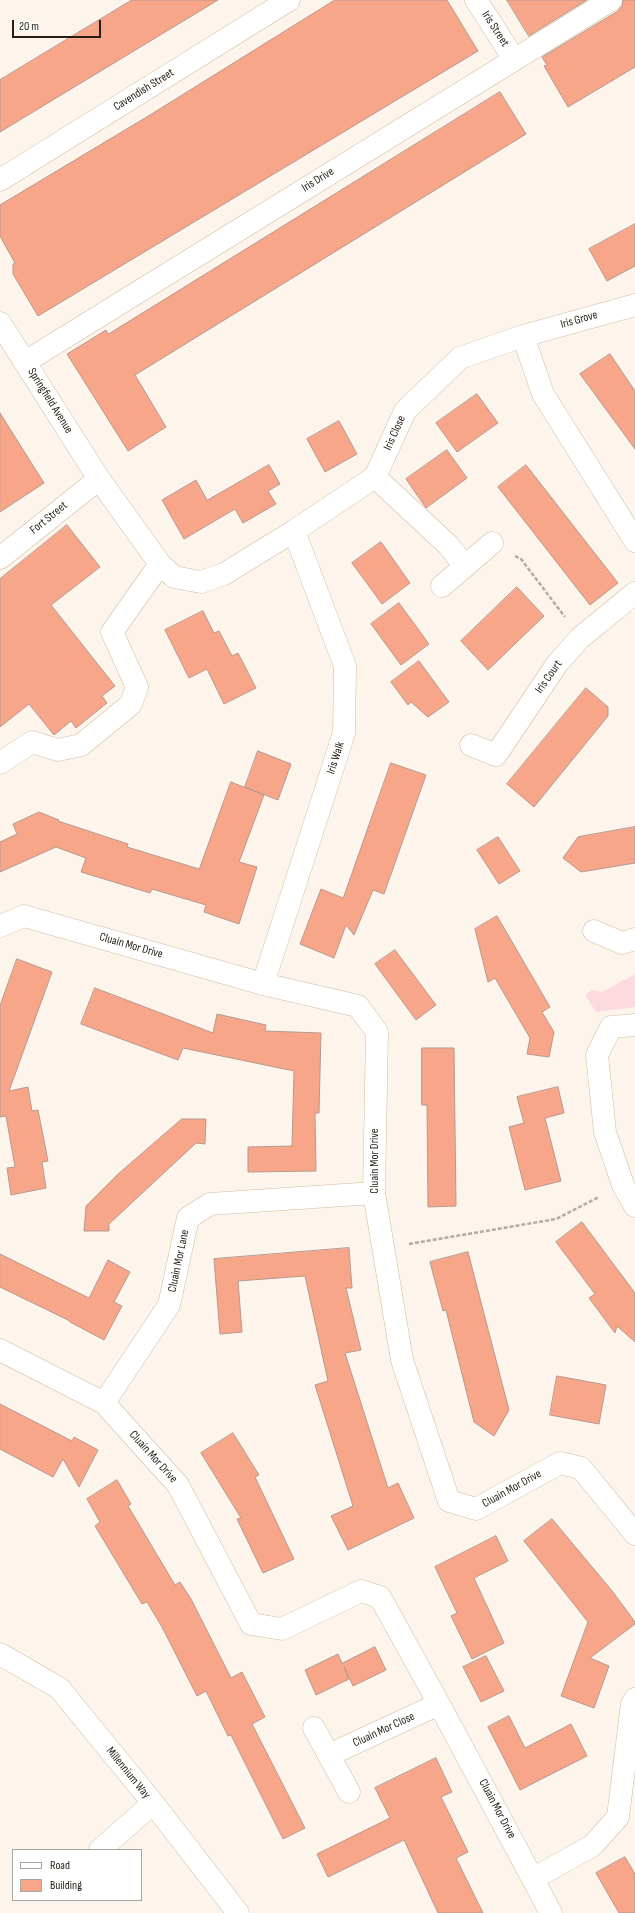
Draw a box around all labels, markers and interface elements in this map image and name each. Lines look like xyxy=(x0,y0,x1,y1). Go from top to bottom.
street label: Iris Street xyxy=(478,8,512,50)
scale bar xyxy=(14,12,103,38)
text: 20 m xyxy=(19,19,39,34)
street label: Cavendish Street xyxy=(111,66,177,114)
street label: Iris Drive xyxy=(299,165,337,195)
street label: Iris Grove xyxy=(559,308,599,332)
street label: Springfield Avenue xyxy=(24,366,76,436)
street label: Iris Close xyxy=(381,413,409,453)
street label: Fort Street xyxy=(27,499,71,537)
street label: Iris Court xyxy=(532,658,566,696)
street label: Iris Walk xyxy=(324,740,348,776)
street label: Cluain Mor Drive xyxy=(98,930,164,962)
street label: Cluain Mor Drive xyxy=(368,1128,382,1194)
street label: Cluain Mor Lane xyxy=(165,1228,193,1294)
street label: Cluain Mor Drive xyxy=(126,1428,180,1486)
street label: Cluain Mor Drive xyxy=(480,1467,544,1511)
street label: Cluain Mor Close xyxy=(351,1709,417,1751)
street label: Millennium Way xyxy=(103,1744,153,1802)
street label: Cluain Mor Drive xyxy=(475,1777,519,1841)
legend xyxy=(12,1849,142,1901)
text: Road xyxy=(50,1858,70,1873)
text: Building xyxy=(50,1878,82,1893)

